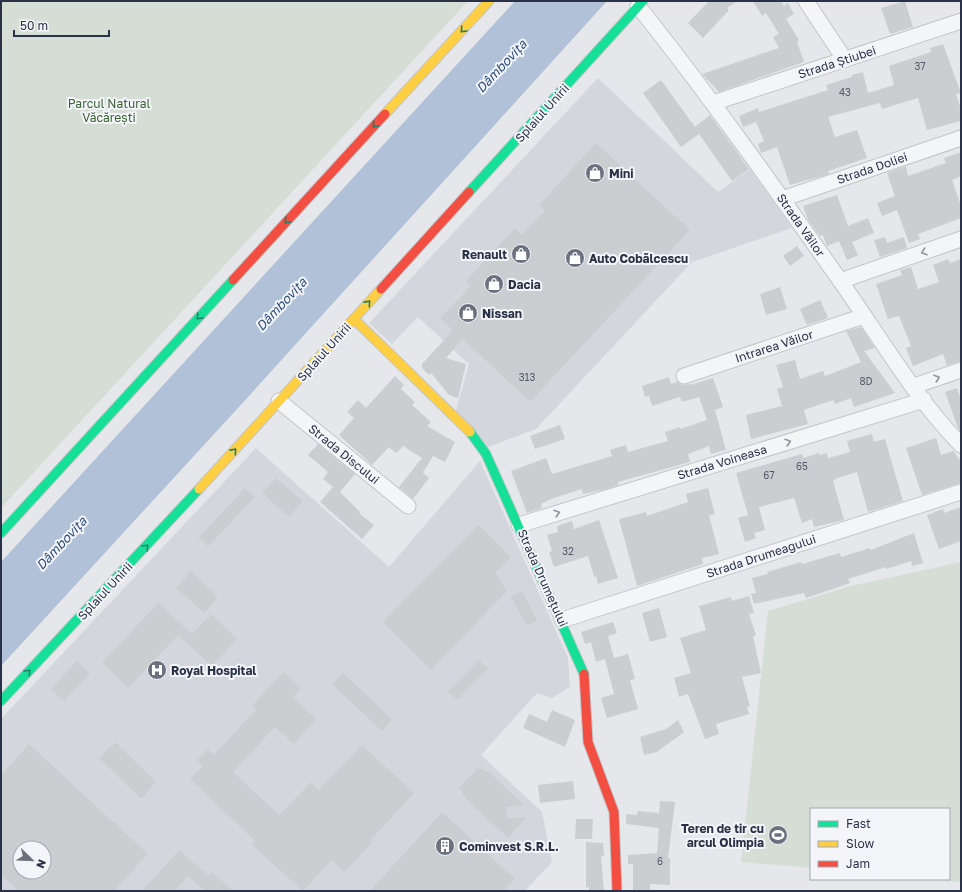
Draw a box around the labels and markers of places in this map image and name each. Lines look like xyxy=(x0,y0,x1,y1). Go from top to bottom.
shop icon: Mini xyxy=(584,162,606,184)
place label: Mini xyxy=(609,166,634,181)
shop icon: Renault xyxy=(510,243,532,265)
place label: Renault xyxy=(462,247,507,262)
shop icon: Auto Cobălcescu xyxy=(564,247,586,269)
place label: Auto Cobălcescu xyxy=(589,251,688,266)
shop icon: Dacia xyxy=(483,273,505,295)
place label: Dacia xyxy=(508,277,541,292)
shop icon: Nissan xyxy=(457,302,479,324)
place label: Nissan xyxy=(482,306,522,321)
hospital icon: Royal Hospital xyxy=(146,659,168,681)
place label: Royal Hospital xyxy=(171,663,256,678)
place label: Teren de tir cu arcul Olimpia xyxy=(681,821,764,850)
sports icon: Teren de tir cu arcul Olimpia xyxy=(767,824,789,846)
building icon: Cominvest S.R.L. xyxy=(434,835,456,857)
place label: Cominvest S.R.L. xyxy=(459,839,559,854)

